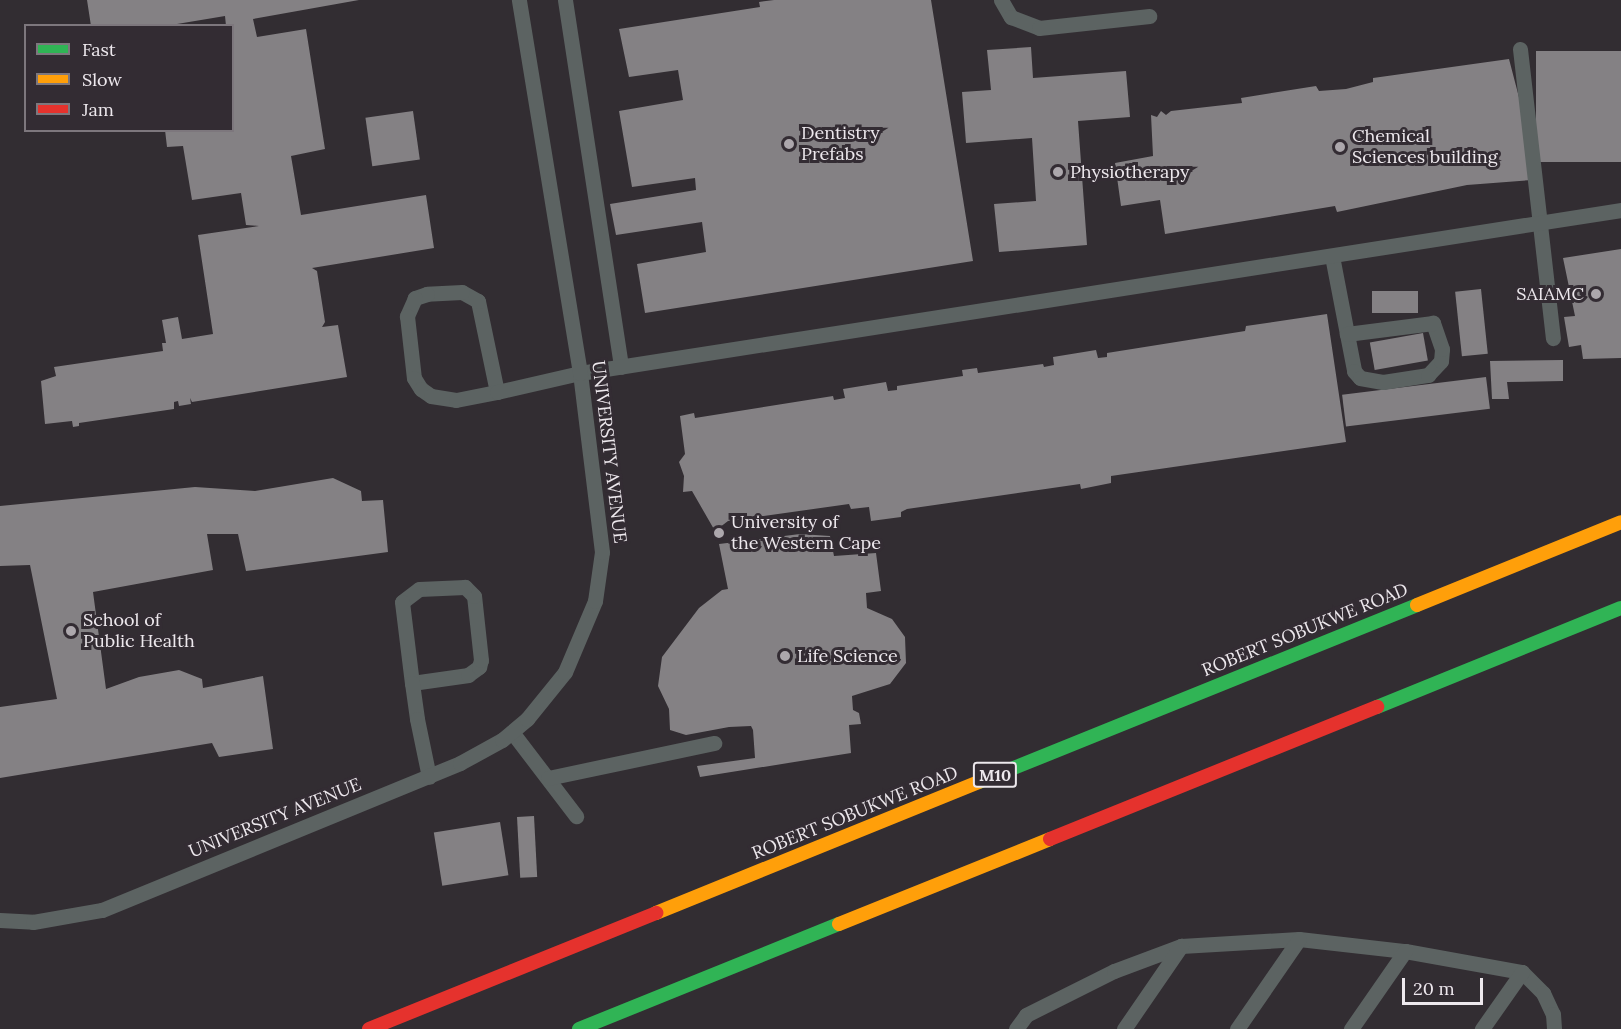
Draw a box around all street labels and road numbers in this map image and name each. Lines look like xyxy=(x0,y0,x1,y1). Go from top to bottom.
street label: UNIVERSITY AVENUE xyxy=(587,359,631,545)
street label: ROBERT SOBUKWE ROAD xyxy=(1199,579,1411,681)
street label: ROBERT SOBUKWE ROAD xyxy=(749,762,961,864)
road number: M10 xyxy=(972,762,1018,788)
street label: UNIVERSITY AVENUE xyxy=(186,774,364,862)

